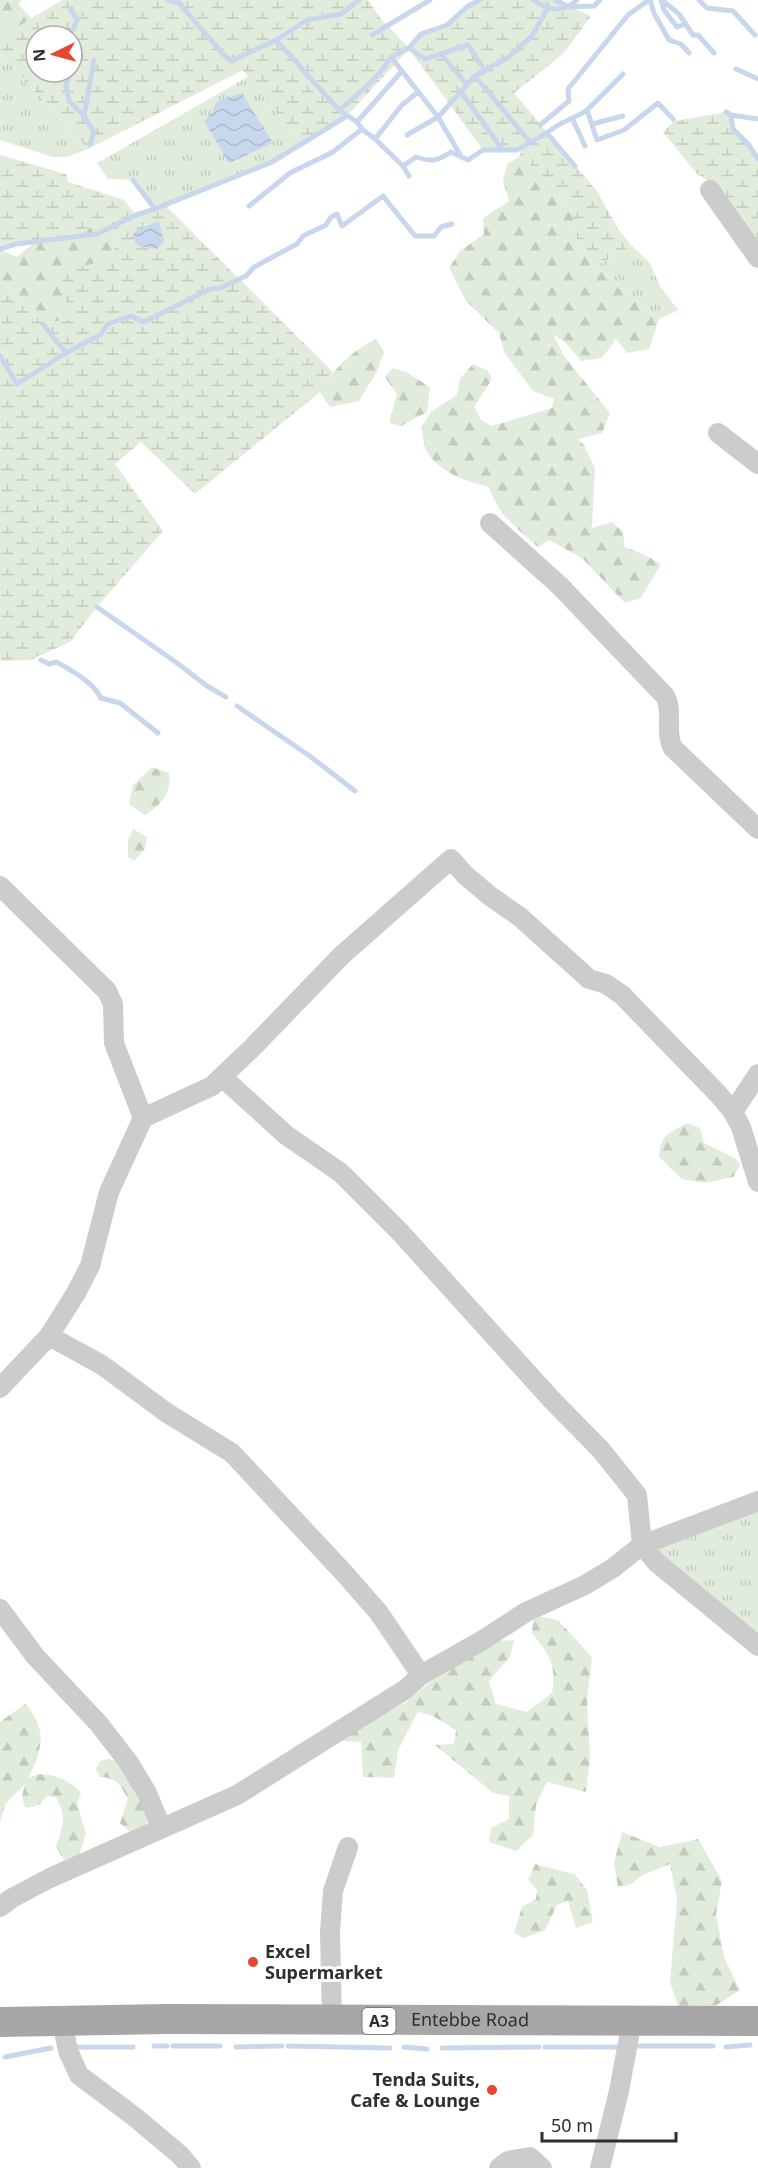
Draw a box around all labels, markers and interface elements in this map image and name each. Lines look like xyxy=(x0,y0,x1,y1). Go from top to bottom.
north arrow xyxy=(24,24,84,84)
text: N xyxy=(28,48,51,63)
place label: Excel Supermarket xyxy=(265,1939,383,1984)
marker: Excel Supermarket xyxy=(246,1955,260,1969)
street label: Entebbe Road xyxy=(411,2007,529,2031)
road number: A3 xyxy=(362,2008,395,2034)
place label: Tenda Suits, Cafe & Lounge xyxy=(350,2067,480,2112)
marker: Tenda Suits, Cafe & Lounge xyxy=(485,2083,499,2097)
scale bar xyxy=(542,2105,676,2143)
text: 50 m xyxy=(551,2113,593,2137)

